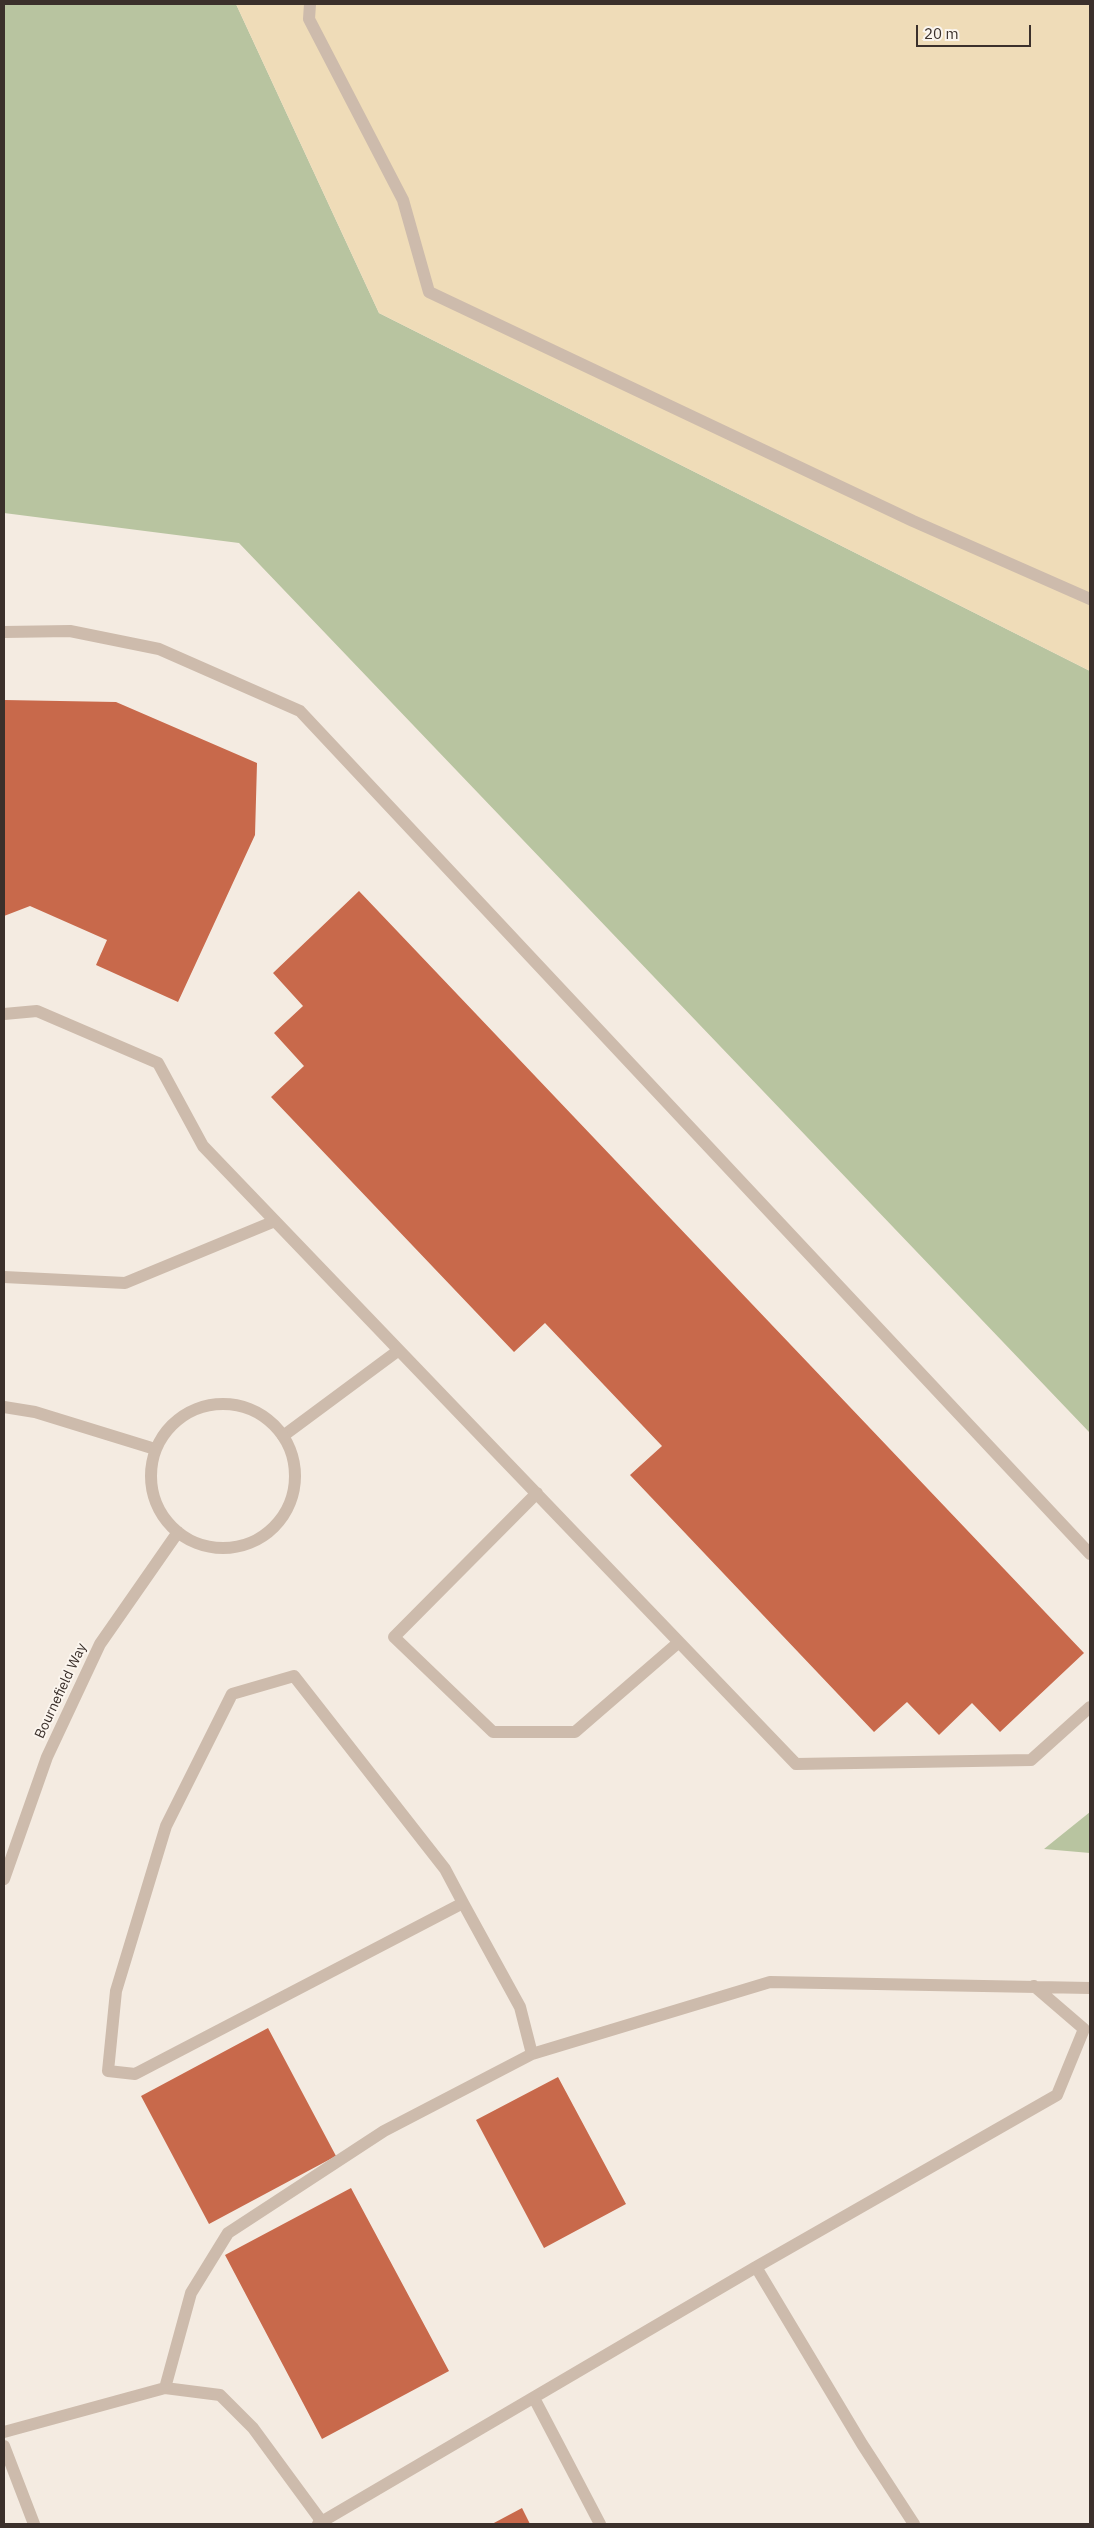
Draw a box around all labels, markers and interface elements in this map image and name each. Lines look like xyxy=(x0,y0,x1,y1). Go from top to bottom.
scale bar xyxy=(919,15,1034,47)
text: 20 m xyxy=(924,24,959,43)
street label: Bournefield Way xyxy=(32,1641,90,1741)

